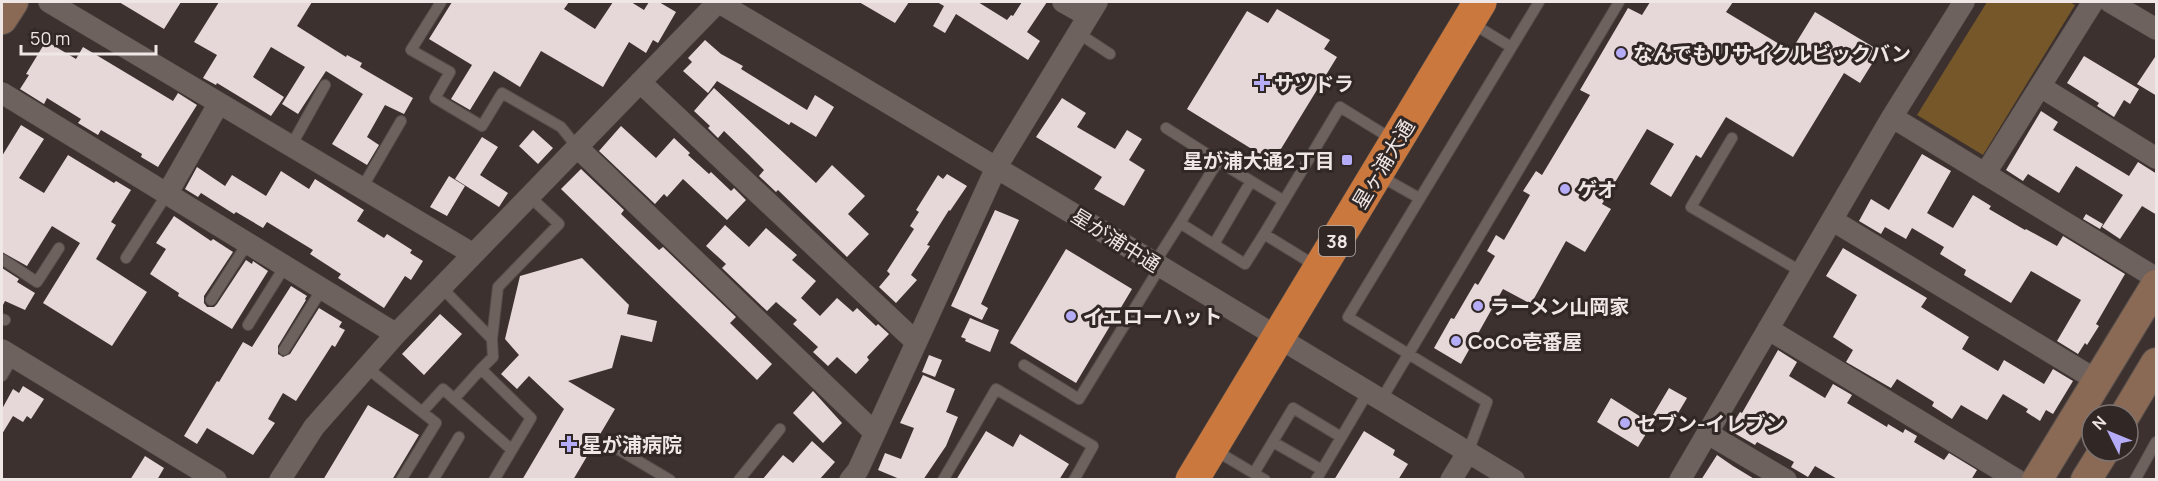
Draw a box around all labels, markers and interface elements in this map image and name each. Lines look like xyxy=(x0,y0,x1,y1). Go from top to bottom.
scale bar xyxy=(21,18,156,56)
text: 50 m xyxy=(30,26,70,50)
place label: なんでもリサイクルビックバン xyxy=(1633,40,1911,67)
marker: なんでもリサイクルビックバン xyxy=(1614,46,1628,60)
place label: サツドラ xyxy=(1274,70,1354,97)
marker: サツドラ xyxy=(1255,76,1269,90)
street label: 星ヶ浦大通 xyxy=(1346,114,1420,214)
place label: 星が浦大通2丁目 xyxy=(1183,147,1335,174)
marker: 星が浦大通2丁目 xyxy=(1340,153,1354,167)
place label: ゲオ xyxy=(1577,176,1617,203)
marker: ゲオ xyxy=(1558,182,1572,196)
street label: 星が浦中通 xyxy=(1066,202,1166,278)
road number: 38 xyxy=(1319,226,1355,256)
place label: ラーメン山岡家 xyxy=(1490,293,1629,320)
marker: ラーメン山岡家 xyxy=(1471,299,1485,313)
place label: イエローハット xyxy=(1083,303,1222,330)
marker: イエローハット xyxy=(1064,309,1078,323)
place label: CoCo壱番屋 xyxy=(1468,328,1582,355)
marker: CoCo壱番屋 xyxy=(1449,334,1463,348)
north arrow xyxy=(2080,403,2140,463)
place label: セブン-イレブン xyxy=(1637,410,1785,437)
text: N xyxy=(2087,411,2111,434)
marker: セブン-イレブン xyxy=(1618,416,1632,430)
place label: 星が浦病院 xyxy=(582,431,682,458)
marker: 星が浦病院 xyxy=(560,435,578,453)

